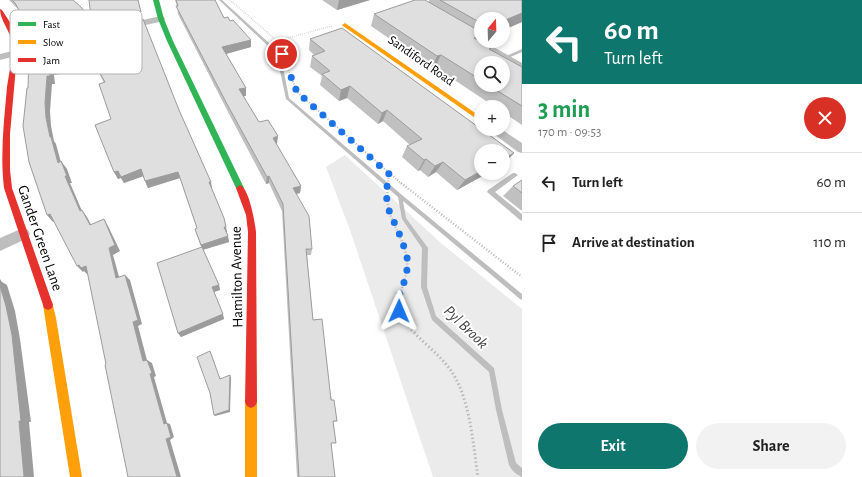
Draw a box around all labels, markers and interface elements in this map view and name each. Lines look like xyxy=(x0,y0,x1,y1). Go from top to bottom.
legend xyxy=(10,10,142,74)
north arrow xyxy=(474,12,510,48)
map controls xyxy=(474,12,510,180)
icon: left xyxy=(538,16,590,68)
text: 60 m xyxy=(604,17,659,45)
text: Fast xyxy=(43,19,61,30)
street label: Sandiford Road xyxy=(386,34,457,89)
text: Slow xyxy=(43,37,64,48)
pin xyxy=(265,37,299,71)
icon: arrive xyxy=(271,43,293,65)
text: Turn left xyxy=(604,50,663,68)
text: Jam xyxy=(43,55,60,66)
button: search xyxy=(474,56,510,92)
button: close xyxy=(804,97,846,139)
text: 3 min xyxy=(538,98,590,122)
button: + xyxy=(474,100,510,136)
text: 170 m · 09:53 xyxy=(538,126,601,139)
button: − xyxy=(474,144,510,180)
icon: left xyxy=(538,172,560,194)
text: Turn left xyxy=(572,175,623,190)
text: 60 m xyxy=(817,175,846,190)
street label: Gander Green Lane xyxy=(15,183,65,293)
street label: Hamilton Avenue xyxy=(229,226,245,328)
icon: arrive xyxy=(538,232,560,254)
text: Arrive at destination xyxy=(572,235,695,250)
text: 110 m xyxy=(813,235,846,250)
position arrow xyxy=(378,290,420,332)
water label: Pyl Brook xyxy=(441,302,491,352)
button: Exit xyxy=(538,423,688,469)
button: Share xyxy=(696,423,846,469)

